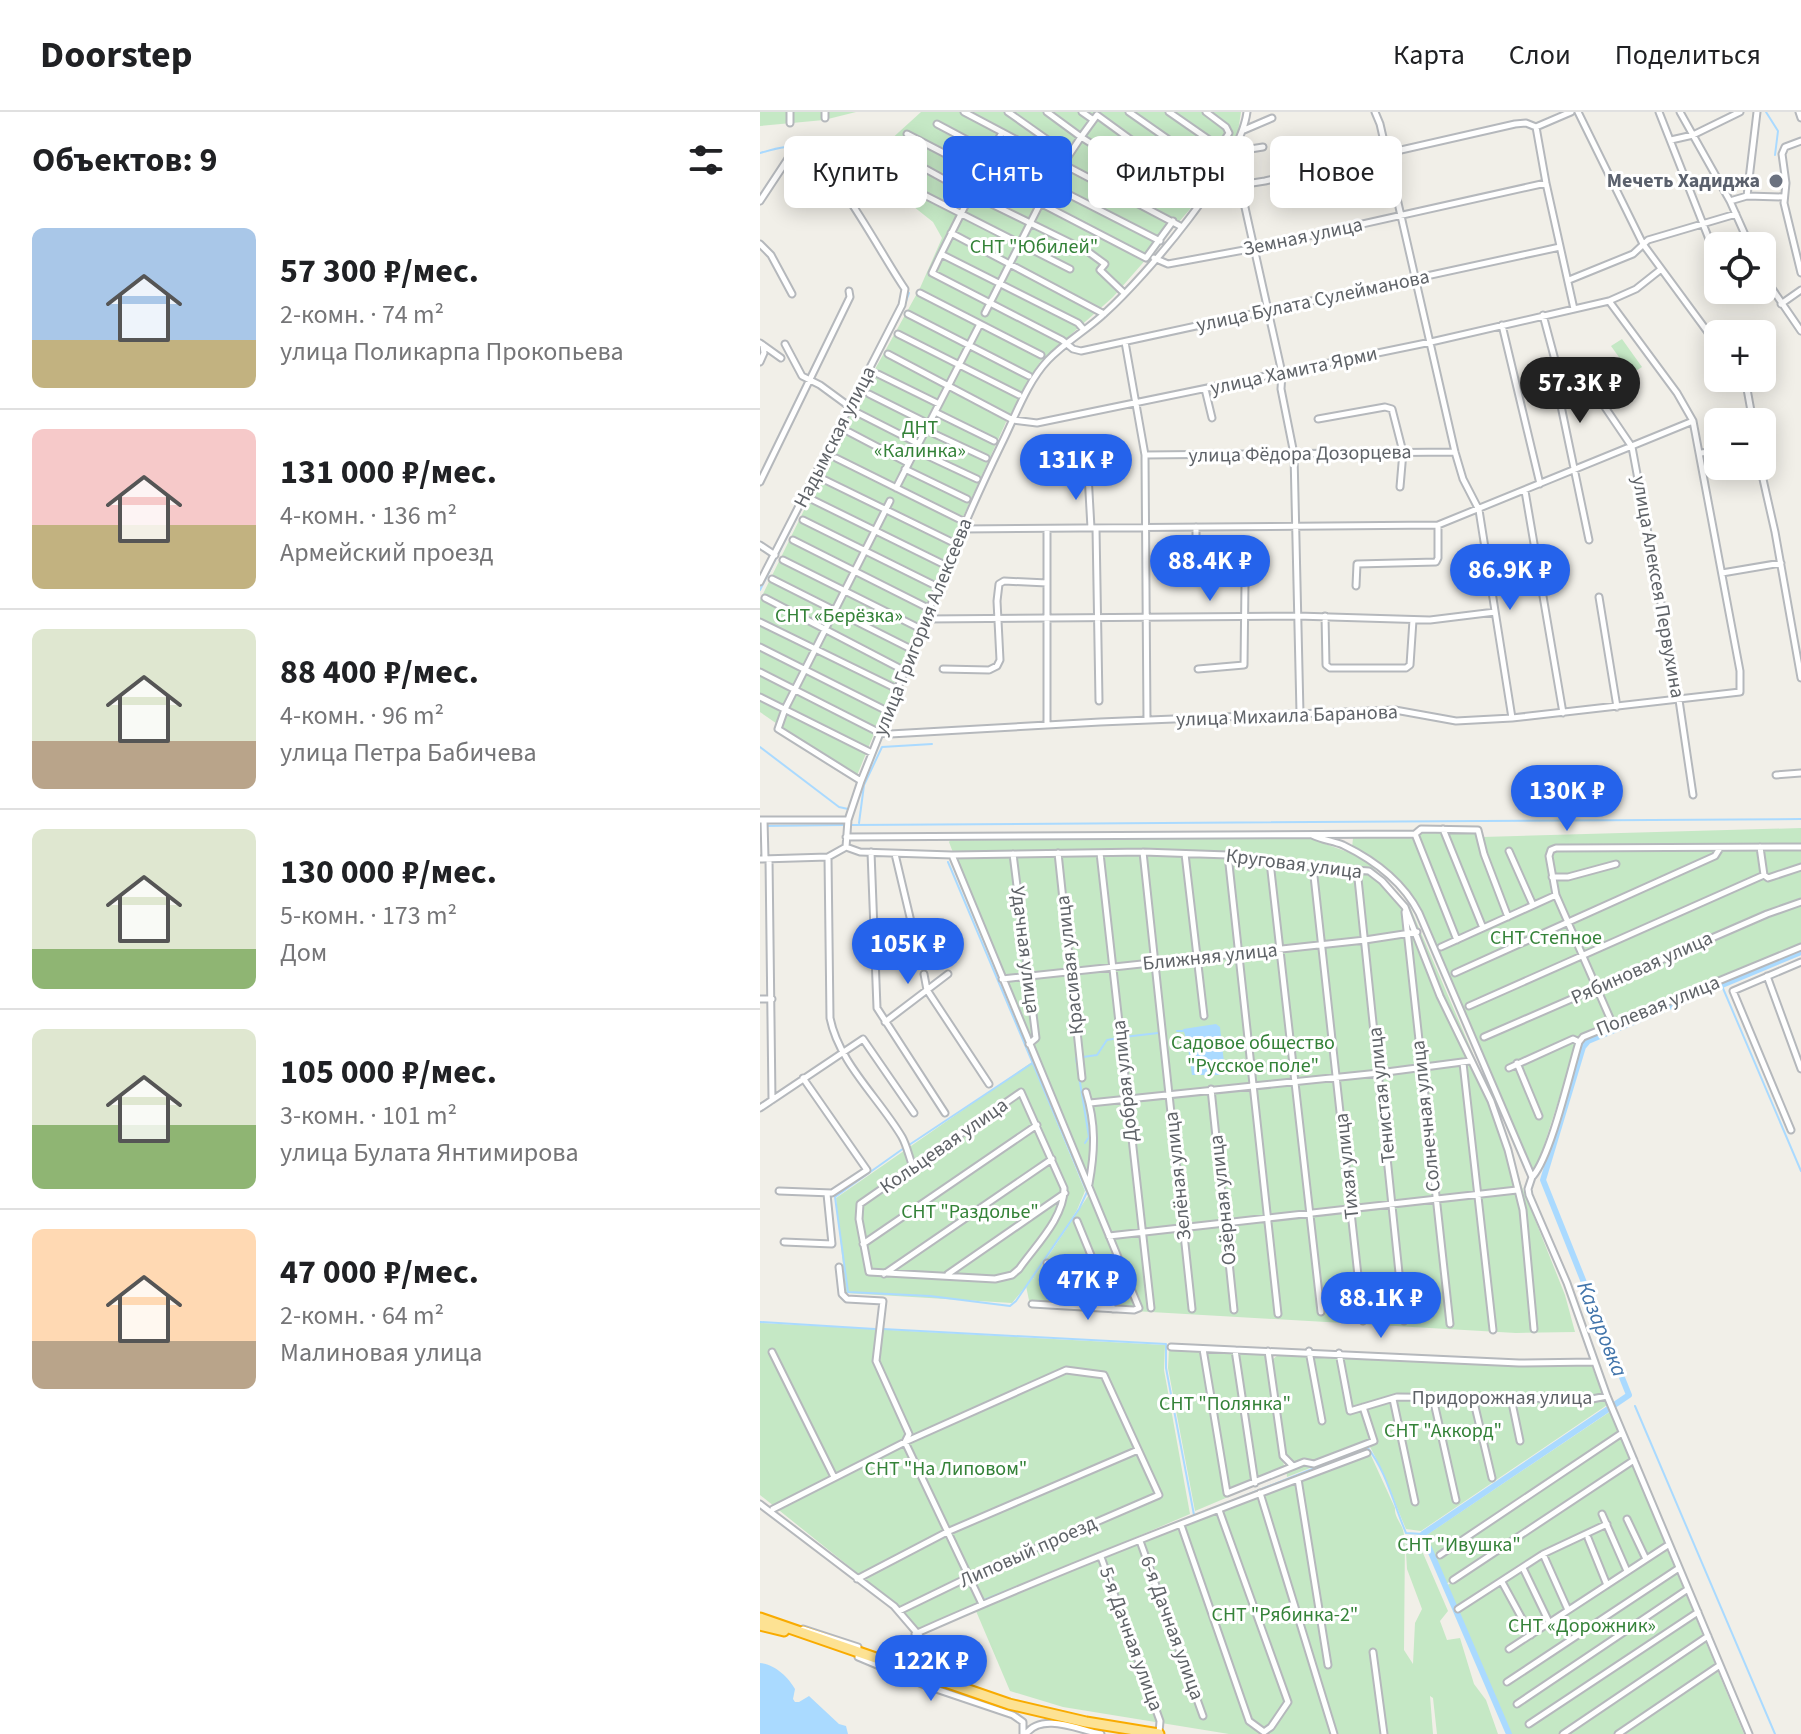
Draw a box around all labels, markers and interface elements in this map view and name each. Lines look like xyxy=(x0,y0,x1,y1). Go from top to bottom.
text: Doorstep xyxy=(40,28,193,82)
text: Карта xyxy=(1393,35,1465,75)
text: Слои xyxy=(1509,35,1571,75)
text: Поделиться xyxy=(1615,35,1761,75)
text: Объектов: 9 xyxy=(32,136,217,185)
chip: Купить xyxy=(784,136,927,208)
chip: Снять xyxy=(943,136,1072,208)
chip: Фильтры xyxy=(1088,136,1254,208)
chip: Новое xyxy=(1270,136,1402,208)
icon: filters xyxy=(684,138,728,182)
place label: Мечеть Хадиджа xyxy=(1607,167,1760,195)
marker: Мечеть Хадиджа xyxy=(1767,172,1785,190)
street label: Земная улица xyxy=(1241,211,1365,263)
map controls xyxy=(1704,232,1776,480)
button: locate xyxy=(1704,232,1776,304)
park label: СНТ "Юбилей" xyxy=(970,233,1098,261)
text: 57 300 ₽/мес. xyxy=(280,247,479,296)
icon: home xyxy=(96,260,192,356)
street label: улица Булата Сулейманова xyxy=(1194,263,1432,339)
text: 2-комн. · 74 m² xyxy=(280,296,444,333)
button: + xyxy=(1704,320,1776,392)
text: улица Поликарпа Прокопьева xyxy=(280,333,624,370)
street label: улица Хамита Ярми xyxy=(1208,340,1380,402)
pin: 57.3K ₽ xyxy=(1506,357,1654,425)
street label: Надымская улица xyxy=(787,361,883,513)
text: 57.3K ₽ xyxy=(1538,364,1622,401)
button: − xyxy=(1704,408,1776,480)
park label: ДНТ «Калинка» xyxy=(874,414,966,465)
pin: 131K ₽ xyxy=(1011,434,1141,502)
street label: улица Фёдора Дозорцева xyxy=(1188,438,1412,470)
text: 131K ₽ xyxy=(1038,441,1114,478)
text: 131 000 ₽/мес. xyxy=(280,448,497,497)
icon: home xyxy=(96,461,192,557)
street label: улица Алексея Первухина xyxy=(1625,474,1691,700)
text: 4-комн. · 136 m² xyxy=(280,497,457,534)
street label: улица Григория Алексеева xyxy=(866,514,980,740)
text: Армейский проезд xyxy=(280,534,493,571)
pin: 88.4K ₽ xyxy=(1136,535,1284,603)
text: 88.4K ₽ xyxy=(1168,542,1252,579)
pin: 86.9K ₽ xyxy=(1436,544,1584,612)
text: 86.9K ₽ xyxy=(1468,551,1552,588)
park label: СНТ «Берёзка» xyxy=(775,602,903,630)
text: 88 400 ₽/мес. xyxy=(280,648,479,697)
icon: home xyxy=(96,661,192,757)
text: 4-комн. · 96 m² xyxy=(280,697,444,734)
street label: улица Михаила Баранова xyxy=(1176,698,1398,734)
text: улица Петра Бабичева xyxy=(280,734,537,771)
pin: 130K ₽ xyxy=(1502,765,1632,833)
text: 130K ₽ xyxy=(1529,772,1605,809)
street label: Круговая улица xyxy=(1224,842,1364,886)
text: 130 000 ₽/мес. xyxy=(280,848,497,897)
icon: home xyxy=(96,861,192,957)
street label: Удачная улица xyxy=(1003,885,1047,1015)
street label: Красивая улица xyxy=(1049,894,1091,1036)
text: 5-комн. · 173 m² xyxy=(280,897,457,934)
pin: 105K ₽ xyxy=(843,918,973,986)
park label: СНТ Степное xyxy=(1490,924,1602,952)
street label: Рябиновая улица xyxy=(1567,924,1717,1012)
text: 105K ₽ xyxy=(870,925,946,962)
text: Дом xyxy=(280,934,327,971)
street label: Ближняя улица xyxy=(1141,936,1279,978)
street label: Полевая улица xyxy=(1592,968,1724,1044)
street label: Добрая улица xyxy=(1105,1019,1145,1143)
street label: Тенистая улица xyxy=(1361,1026,1403,1164)
park label: Садовое общество "Русское поле" xyxy=(1171,1029,1335,1080)
street label: Солнечная улица xyxy=(1404,1039,1448,1193)
text: 105 000 ₽/мес. xyxy=(280,1048,497,1097)
icon: home xyxy=(96,1061,192,1157)
street label: Кольцевая улица xyxy=(874,1091,1014,1201)
text: 3-комн. · 101 m² xyxy=(280,1097,457,1134)
street label: Зелёная улица xyxy=(1157,1110,1199,1242)
street label: Тихая улица xyxy=(1328,1112,1366,1220)
street label: Озёрная улица xyxy=(1202,1133,1244,1267)
text: улица Булата Янтимирова xyxy=(280,1134,579,1171)
park label: СНТ "Раздолье" xyxy=(901,1198,1039,1226)
text: 47 000 ₽/мес. xyxy=(280,1248,479,1297)
pin: 47K ₽ xyxy=(1032,1254,1144,1322)
icon: home xyxy=(96,1261,192,1357)
text: 47K ₽ xyxy=(1057,1261,1119,1298)
pin: 88.1K ₽ xyxy=(1307,1272,1455,1340)
water label: Казаровка xyxy=(1568,1276,1636,1382)
text: 88.1K ₽ xyxy=(1339,1279,1423,1316)
text: 2-комн. · 64 m² xyxy=(280,1297,444,1334)
text: Малиновая улица xyxy=(280,1334,482,1371)
street label: Придорожная улица xyxy=(1412,1384,1592,1412)
park label: СНТ "Полянка" xyxy=(1159,1390,1291,1418)
park label: СНТ "Аккорд" xyxy=(1384,1417,1502,1445)
park label: СНТ "На Липовом" xyxy=(865,1455,1027,1483)
street label: Липовый проезд xyxy=(955,1509,1101,1595)
park label: СНТ "Ивушка" xyxy=(1397,1531,1521,1559)
street label: 6-я Дачная улица xyxy=(1133,1552,1211,1704)
street label: 5-я Дачная улица xyxy=(1092,1563,1170,1715)
park label: СНТ "Рябинка-2" xyxy=(1212,1601,1358,1629)
park label: СНТ «Дорожник» xyxy=(1508,1612,1656,1640)
pin: 122K ₽ xyxy=(866,1635,996,1703)
text: 122K ₽ xyxy=(893,1642,969,1679)

